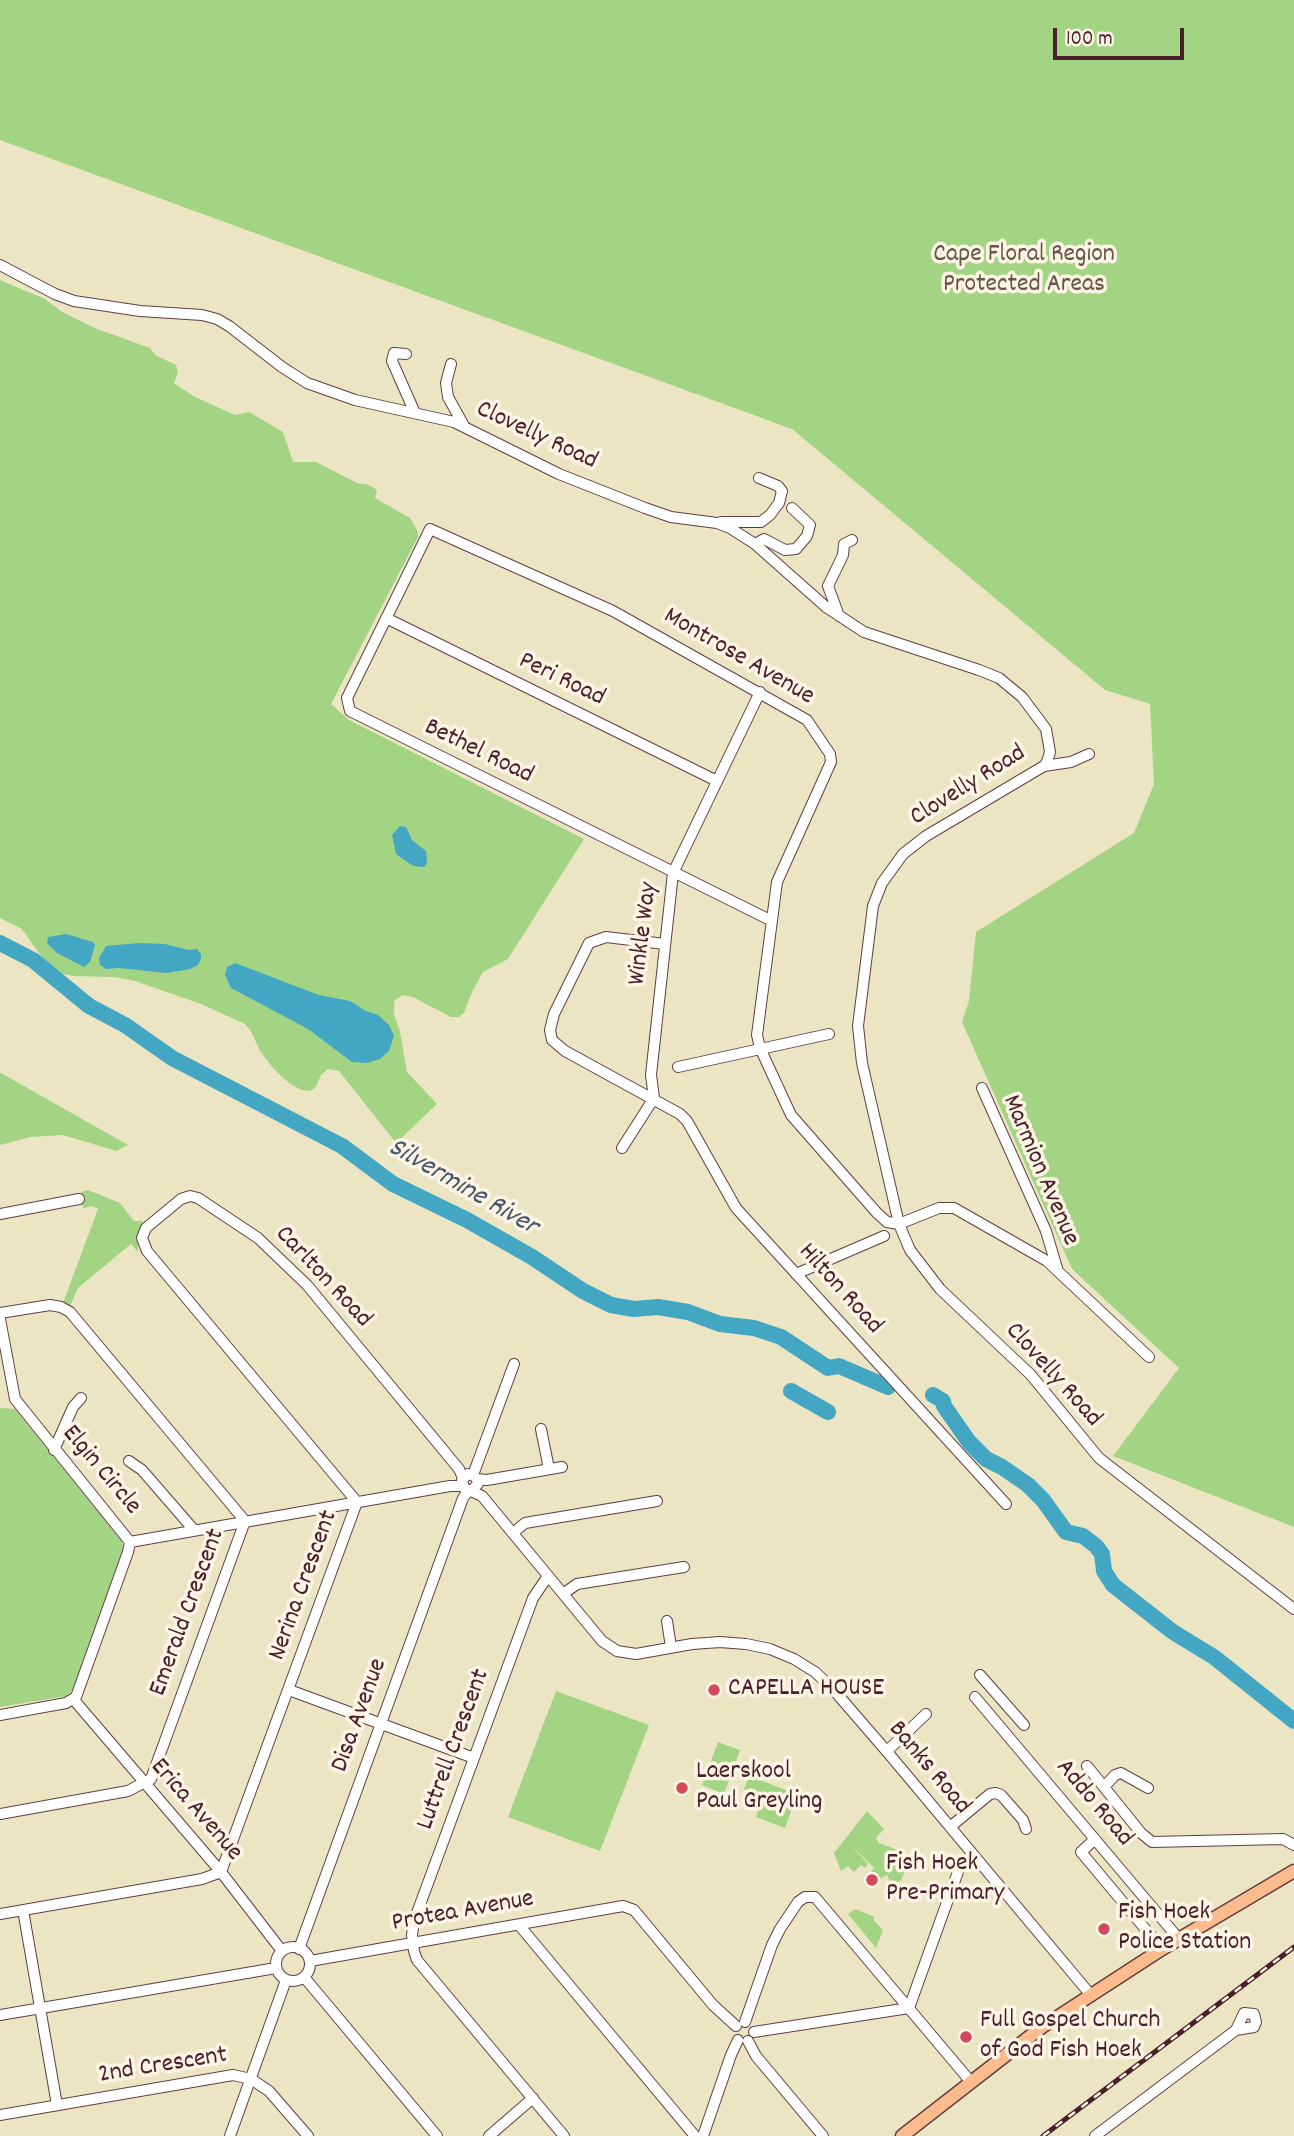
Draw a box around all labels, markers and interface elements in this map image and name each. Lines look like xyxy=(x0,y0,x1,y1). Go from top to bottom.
scale bar xyxy=(1056,14,1187,58)
text: 100 m xyxy=(1066,25,1113,55)
park label: Cape Floral Region Protected Areas xyxy=(933,240,1115,302)
street label: Clovelly Road xyxy=(470,395,602,479)
street label: Montrose Avenue xyxy=(657,602,819,714)
street label: Peri Road xyxy=(513,647,609,715)
street label: Bethel Road xyxy=(418,713,538,793)
street label: Clovelly Road xyxy=(905,739,1033,835)
street label: Winkle Way xyxy=(623,881,667,987)
street label: Marmion Avenue xyxy=(993,1091,1085,1251)
water label: Silvermine River xyxy=(381,1133,543,1245)
street label: Carlton Road xyxy=(267,1220,377,1336)
street label: Hilton Road xyxy=(790,1238,888,1342)
street label: Clovelly Road xyxy=(997,1317,1107,1435)
street label: Elgin Circle xyxy=(54,1420,146,1522)
street label: Nerina Crescent xyxy=(263,1507,347,1665)
street label: Emerald Crescent xyxy=(144,1525,234,1701)
street label: Disa Avenue xyxy=(326,1655,396,1777)
street label: Luttrell Crescent xyxy=(411,1665,499,1835)
place label: CAPELLA HOUSE xyxy=(728,1674,884,1706)
marker: CAPELLA HOUSE xyxy=(706,1682,722,1698)
street label: Banks Road xyxy=(880,1716,976,1822)
street label: Erica Avenue xyxy=(142,1753,248,1869)
street label: Addo Road xyxy=(1047,1754,1139,1854)
place label: Laerskool Paul Greyling xyxy=(696,1757,822,1818)
marker: Laerskool Paul Greyling xyxy=(674,1780,690,1796)
place label: Fish Hoek Pre-Primary xyxy=(886,1849,1004,1910)
marker: Fish Hoek Pre-Primary xyxy=(864,1872,880,1888)
street label: Protea Avenue xyxy=(390,1885,536,1941)
place label: Fish Hoek Police Station xyxy=(1118,1898,1251,1960)
marker: Fish Hoek Police Station xyxy=(1096,1921,1112,1937)
place label: Full Gospel Church of God Fish Hoek xyxy=(980,2006,1160,2068)
marker: Full Gospel Church of God Fish Hoek xyxy=(958,2029,974,2045)
street label: 2nd Crescent xyxy=(96,2041,230,2093)

